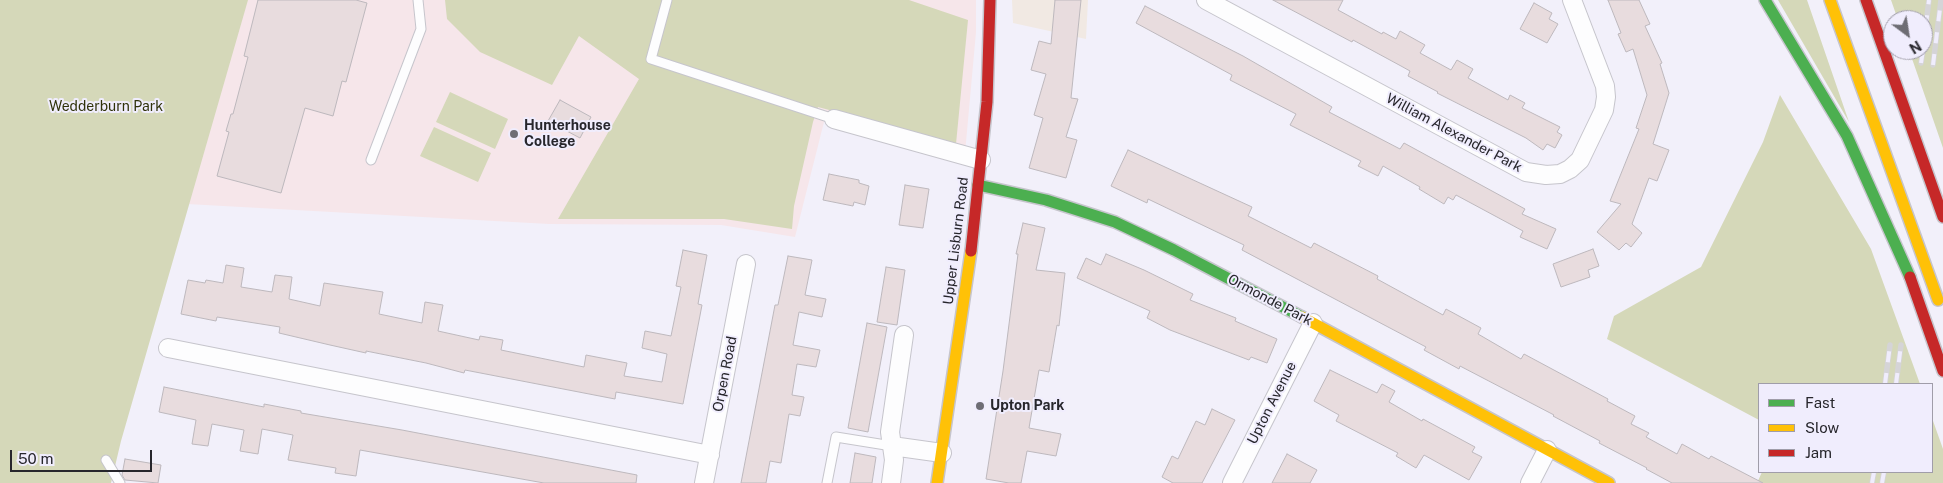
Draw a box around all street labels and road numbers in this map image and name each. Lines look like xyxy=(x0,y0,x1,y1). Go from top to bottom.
street label: William Alexander Park xyxy=(1383,90,1525,176)
street label: Upper Lisburn Road xyxy=(940,176,972,306)
street label: Ormonde Park xyxy=(1225,271,1315,329)
street label: Orpen Road xyxy=(709,335,741,413)
street label: Upton Avenue xyxy=(1244,359,1300,447)

